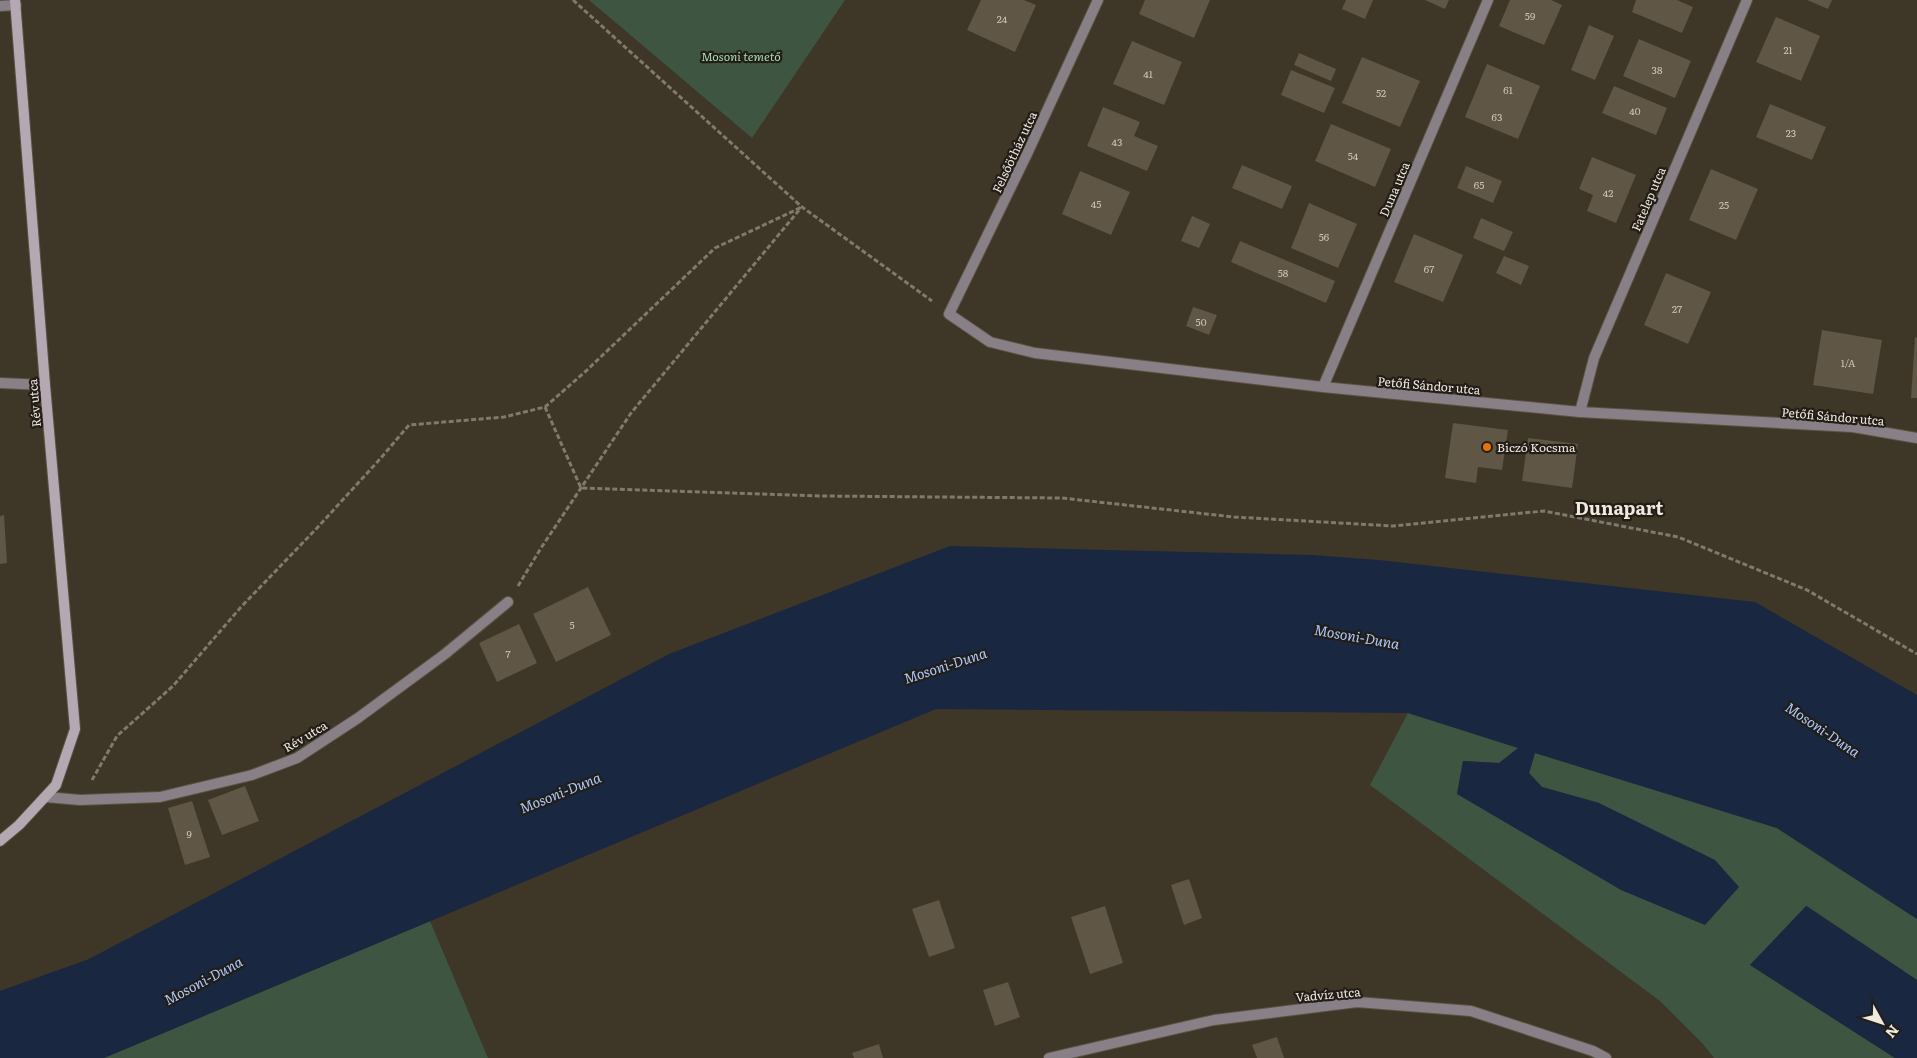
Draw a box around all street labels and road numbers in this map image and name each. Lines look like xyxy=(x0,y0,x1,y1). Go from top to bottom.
street label: Felsőötház utca xyxy=(987,108,1041,196)
street label: Duna utca xyxy=(1374,158,1414,219)
street label: Fatelep utca xyxy=(1626,164,1670,234)
street label: Petőfi Sándor utca xyxy=(1377,372,1482,399)
street label: Rév utca xyxy=(23,378,45,428)
street label: Petőfi Sándor utca xyxy=(1781,403,1886,430)
street label: Rév utca xyxy=(280,716,331,756)
street label: Vadvíz utca xyxy=(1295,982,1362,1006)

